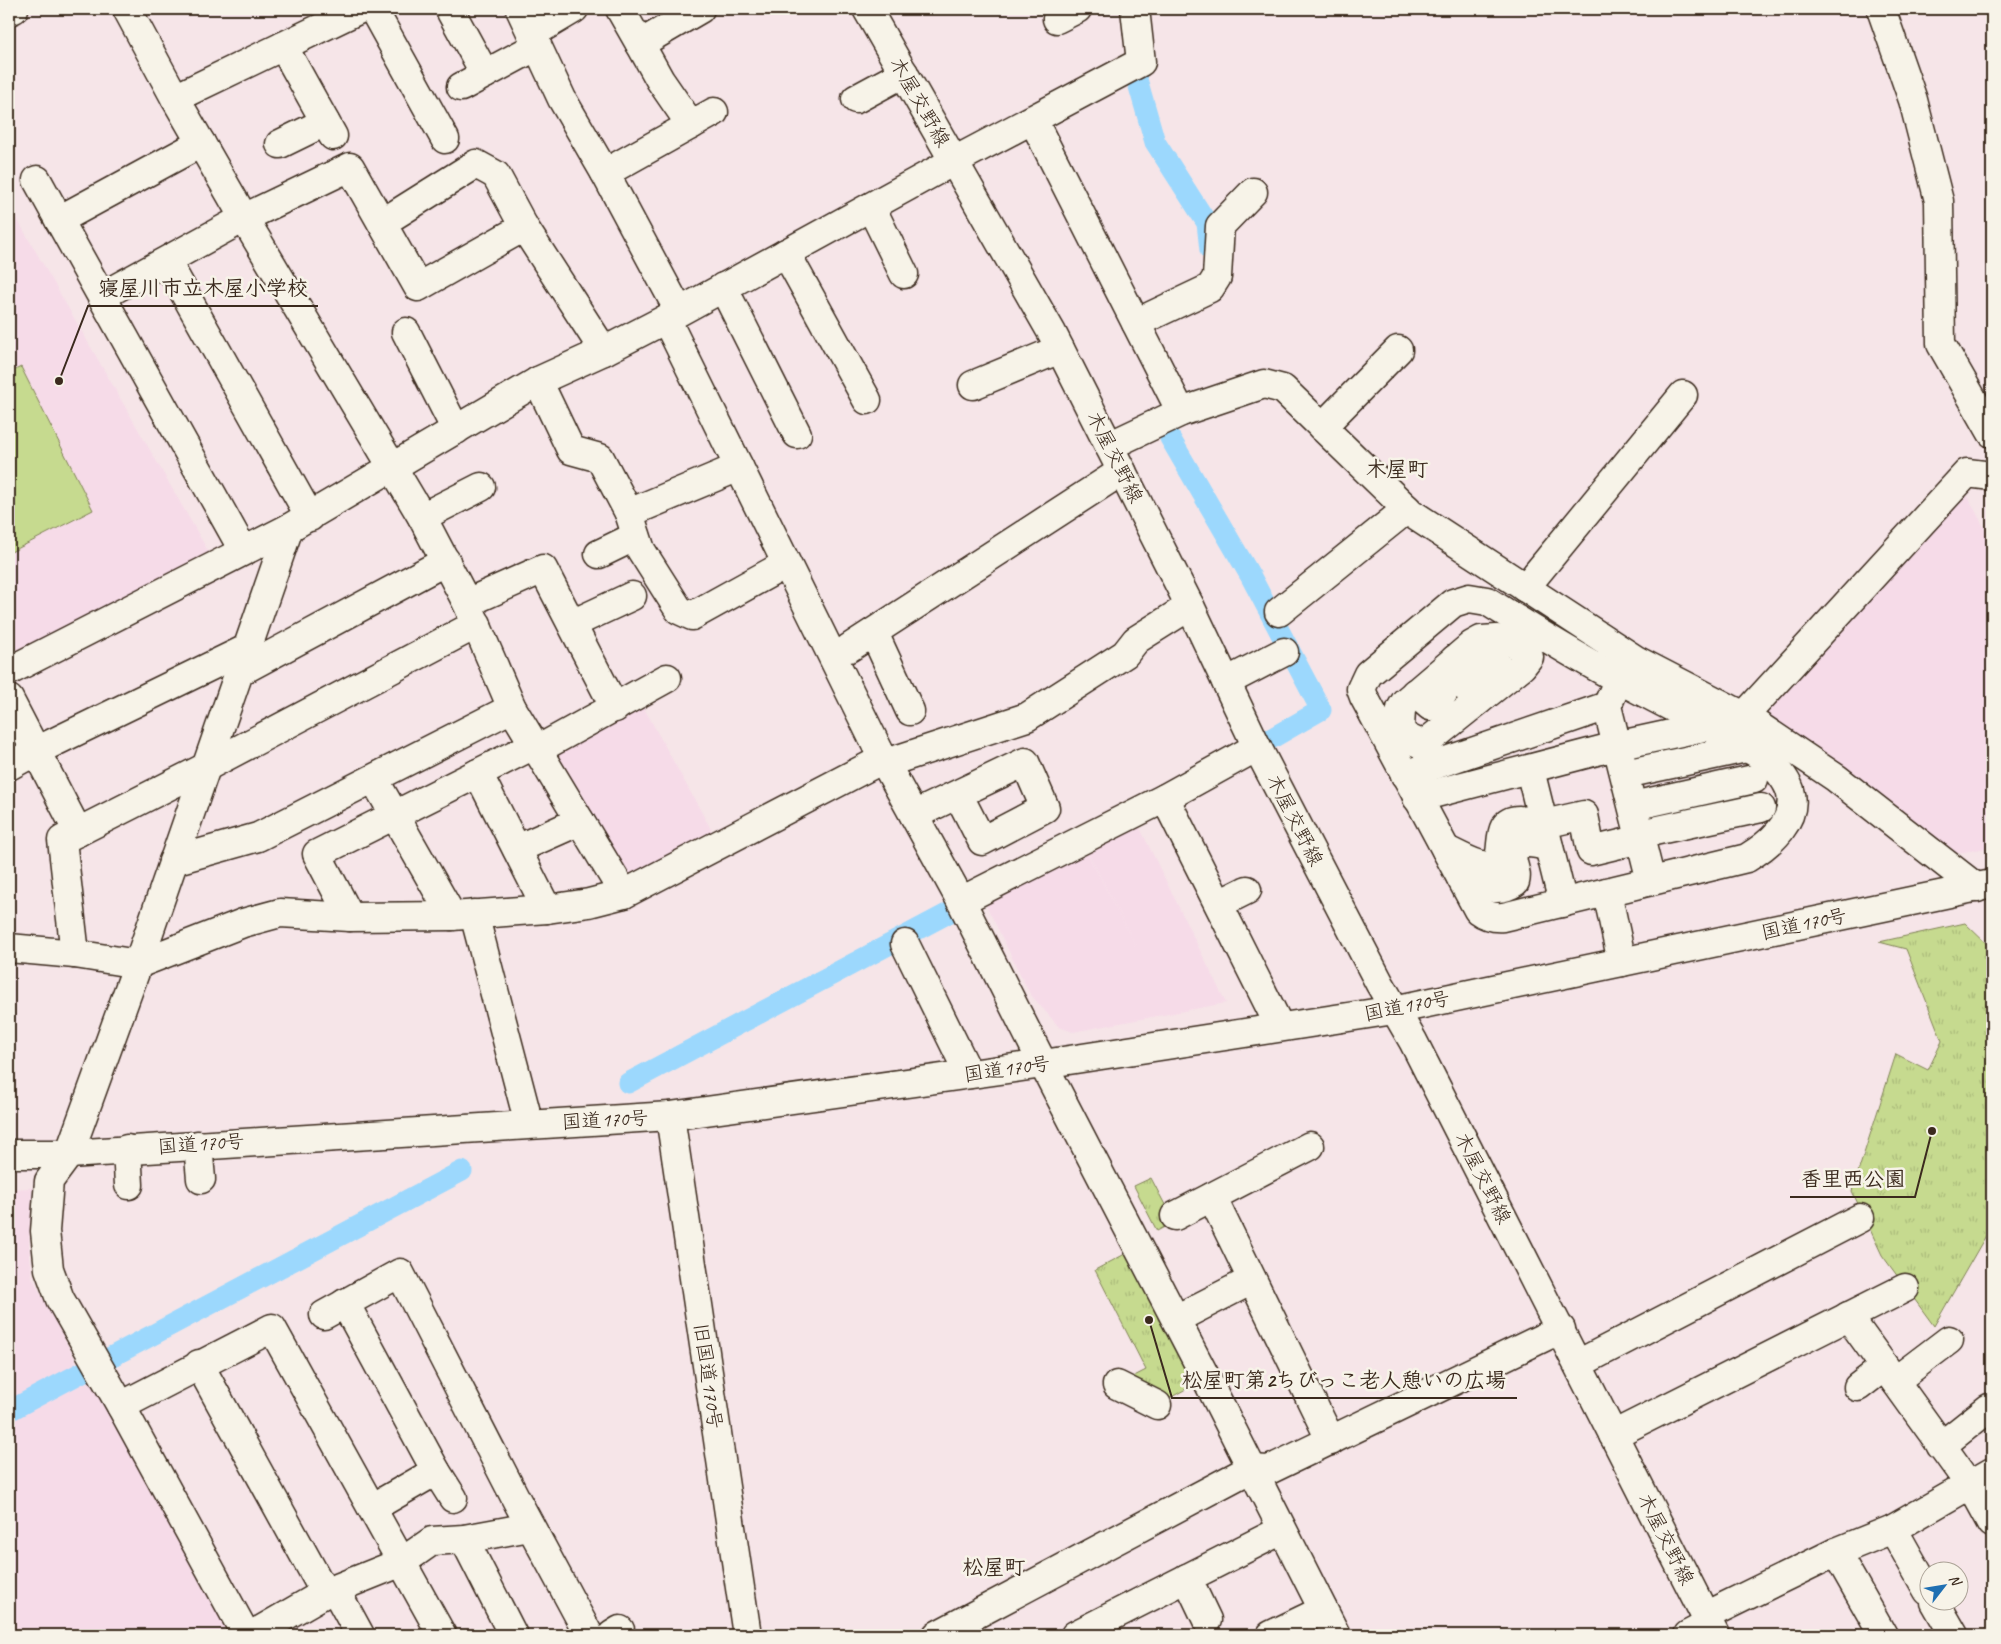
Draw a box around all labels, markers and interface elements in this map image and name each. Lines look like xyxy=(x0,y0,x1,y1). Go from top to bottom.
street label: 木屋交野線 xyxy=(884,52,956,152)
callout: 寝屋川市立木屋小学校 xyxy=(88,270,318,306)
text: 寝屋川市立木屋小学校 xyxy=(98,275,308,301)
street label: 木屋交野線 xyxy=(1081,407,1149,507)
district label: 木屋町 xyxy=(1366,456,1429,482)
street label: 木屋交野線 xyxy=(1261,770,1329,870)
street label: 国道170号 xyxy=(1759,903,1849,945)
street label: 国道170号 xyxy=(1362,985,1452,1027)
street label: 国道170号 xyxy=(962,1051,1052,1087)
street label: 国道170号 xyxy=(561,1105,649,1135)
street label: 国道170号 xyxy=(157,1128,245,1160)
street label: 木屋交野線 xyxy=(1449,1128,1517,1228)
callout: 香里西公園 xyxy=(1790,1161,1915,1197)
text: 香里西公園 xyxy=(1801,1166,1906,1192)
street label: 旧国道170号 xyxy=(688,1321,728,1431)
callout: 松屋町第2ちびっこ老人憩いの広場 xyxy=(1172,1362,1517,1398)
text: 松屋町第2ちびっこ老人憩いの広場 xyxy=(1182,1367,1506,1393)
street label: 木屋交野線 xyxy=(1632,1489,1700,1589)
district label: 松屋町 xyxy=(963,1554,1026,1580)
north arrow xyxy=(1918,1562,1968,1612)
text: N xyxy=(1945,1571,1965,1590)

